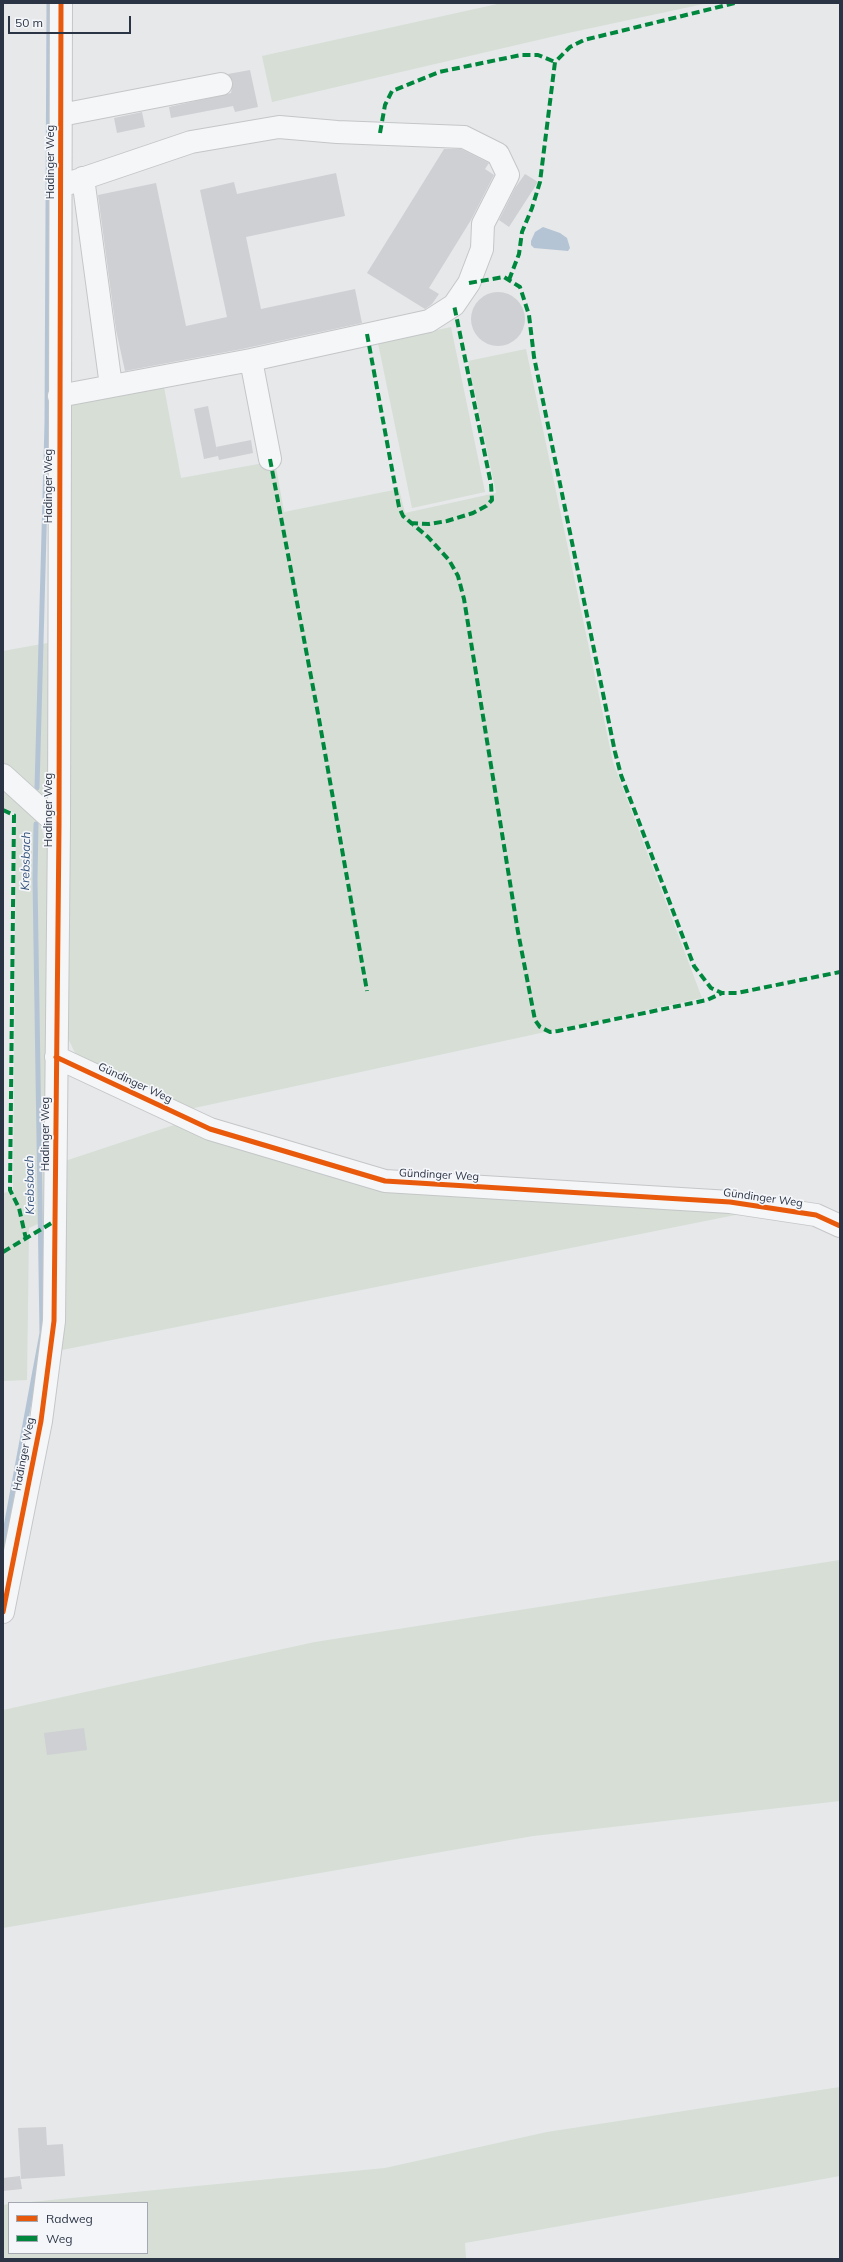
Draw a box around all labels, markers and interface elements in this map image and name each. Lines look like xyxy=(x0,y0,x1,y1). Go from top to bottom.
scale bar xyxy=(10,8,133,34)
text: 50 m xyxy=(15,15,43,30)
street label: Hadinger Weg xyxy=(44,125,58,199)
street label: Hadinger Weg xyxy=(42,449,56,523)
street label: Hadinger Weg xyxy=(42,773,56,847)
water label: Krebsbach xyxy=(18,831,34,891)
street label: Gündinger Weg xyxy=(96,1060,174,1106)
street label: Hadinger Weg xyxy=(39,1097,53,1171)
water label: Krebsbach xyxy=(22,1155,38,1215)
street label: Gündinger Weg xyxy=(399,1166,479,1184)
street label: Gündinger Weg xyxy=(722,1186,804,1210)
street label: Hadinger Weg xyxy=(10,1416,38,1492)
legend xyxy=(8,2202,148,2254)
text: Radweg xyxy=(46,2211,93,2226)
text: Weg xyxy=(46,2231,72,2246)

